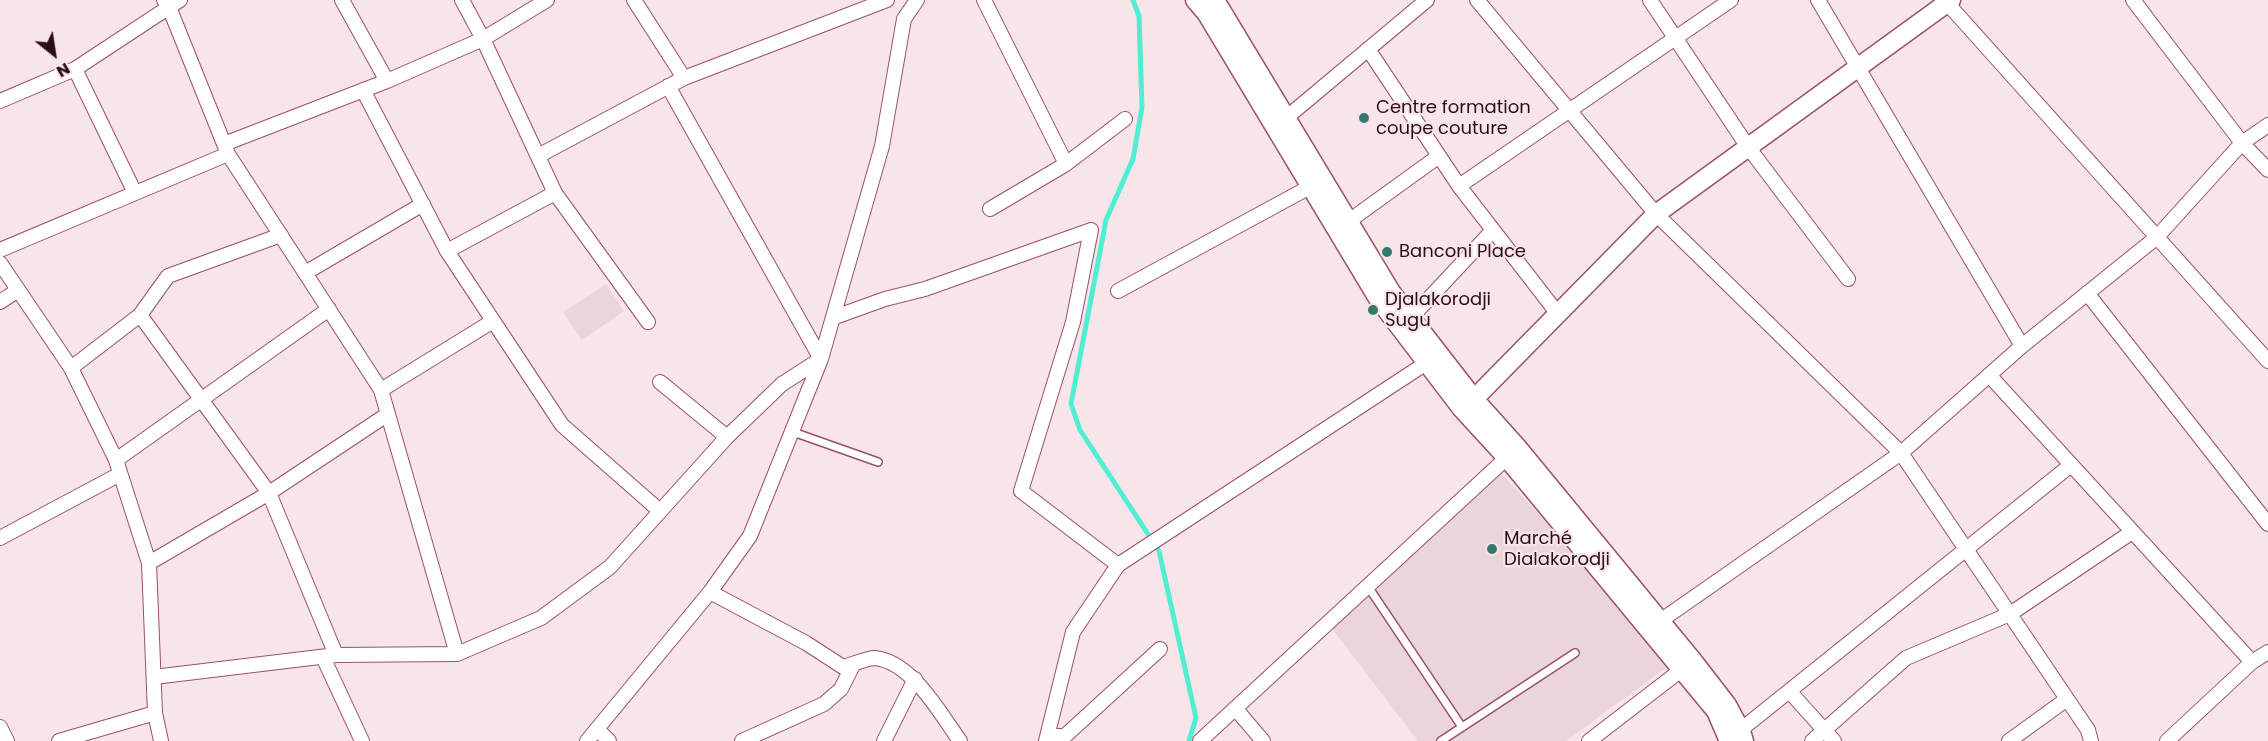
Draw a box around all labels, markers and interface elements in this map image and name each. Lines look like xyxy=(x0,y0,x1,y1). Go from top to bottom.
north arrow xyxy=(24,24,84,84)
text: N xyxy=(52,57,74,83)
place label: Centre formation coupe couture xyxy=(1376,97,1531,140)
marker: Centre formation coupe couture xyxy=(1357,111,1371,125)
place label: Banconi Place xyxy=(1399,241,1526,263)
marker: Banconi Place xyxy=(1380,245,1394,259)
place label: Djalakorodji Sugu xyxy=(1385,289,1491,332)
marker: Djalakorodji Sugu xyxy=(1366,303,1380,317)
place label: Marché Dialakorodji xyxy=(1504,528,1610,570)
marker: Marché Dialakorodji xyxy=(1485,542,1499,556)

